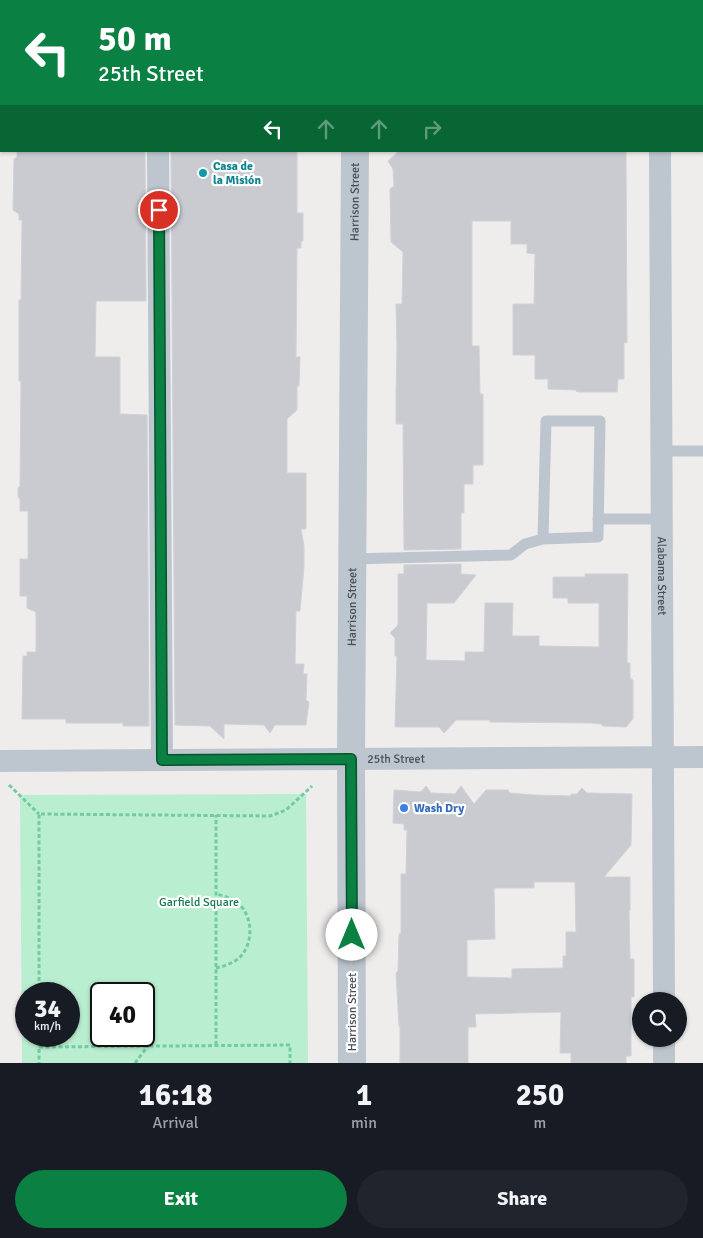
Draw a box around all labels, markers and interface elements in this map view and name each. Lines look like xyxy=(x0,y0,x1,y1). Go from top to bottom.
text: 50 m xyxy=(98,17,172,60)
icon: left xyxy=(15,20,80,85)
text: 25th Street xyxy=(98,60,204,87)
icon: left xyxy=(259,115,287,143)
icon: ahead xyxy=(312,115,340,143)
icon: ahead xyxy=(365,115,393,143)
icon: right xyxy=(418,115,446,143)
place label: Casa de la Misión xyxy=(213,159,261,188)
street label: Harrison Street xyxy=(347,163,363,241)
marker: Casa de la Misión xyxy=(197,167,209,179)
pin xyxy=(138,189,180,231)
icon: arrive xyxy=(145,196,173,224)
street label: Alabama Street xyxy=(654,537,669,615)
street label: Harrison Street xyxy=(345,568,360,646)
street label: 25th Street xyxy=(367,752,425,767)
place label: Wash Dry xyxy=(414,801,464,816)
marker: Wash Dry xyxy=(398,802,410,814)
park label: Garfield Square xyxy=(159,895,239,910)
position arrow xyxy=(325,908,377,960)
street label: Harrison Street xyxy=(345,973,360,1051)
speed limit sign: 40 xyxy=(90,982,155,1047)
map controls xyxy=(632,992,687,1047)
button: search xyxy=(632,992,687,1047)
text: 34 xyxy=(34,993,61,1024)
text: km/h xyxy=(34,1019,61,1034)
text: 16:18 xyxy=(139,1077,212,1114)
text: 1 xyxy=(356,1077,372,1114)
text: 250 xyxy=(516,1077,564,1114)
text: Arrival xyxy=(152,1113,199,1133)
text: min xyxy=(351,1113,377,1133)
text: m xyxy=(534,1113,546,1133)
button: Exit xyxy=(15,1170,347,1228)
button: Share xyxy=(357,1170,688,1228)

